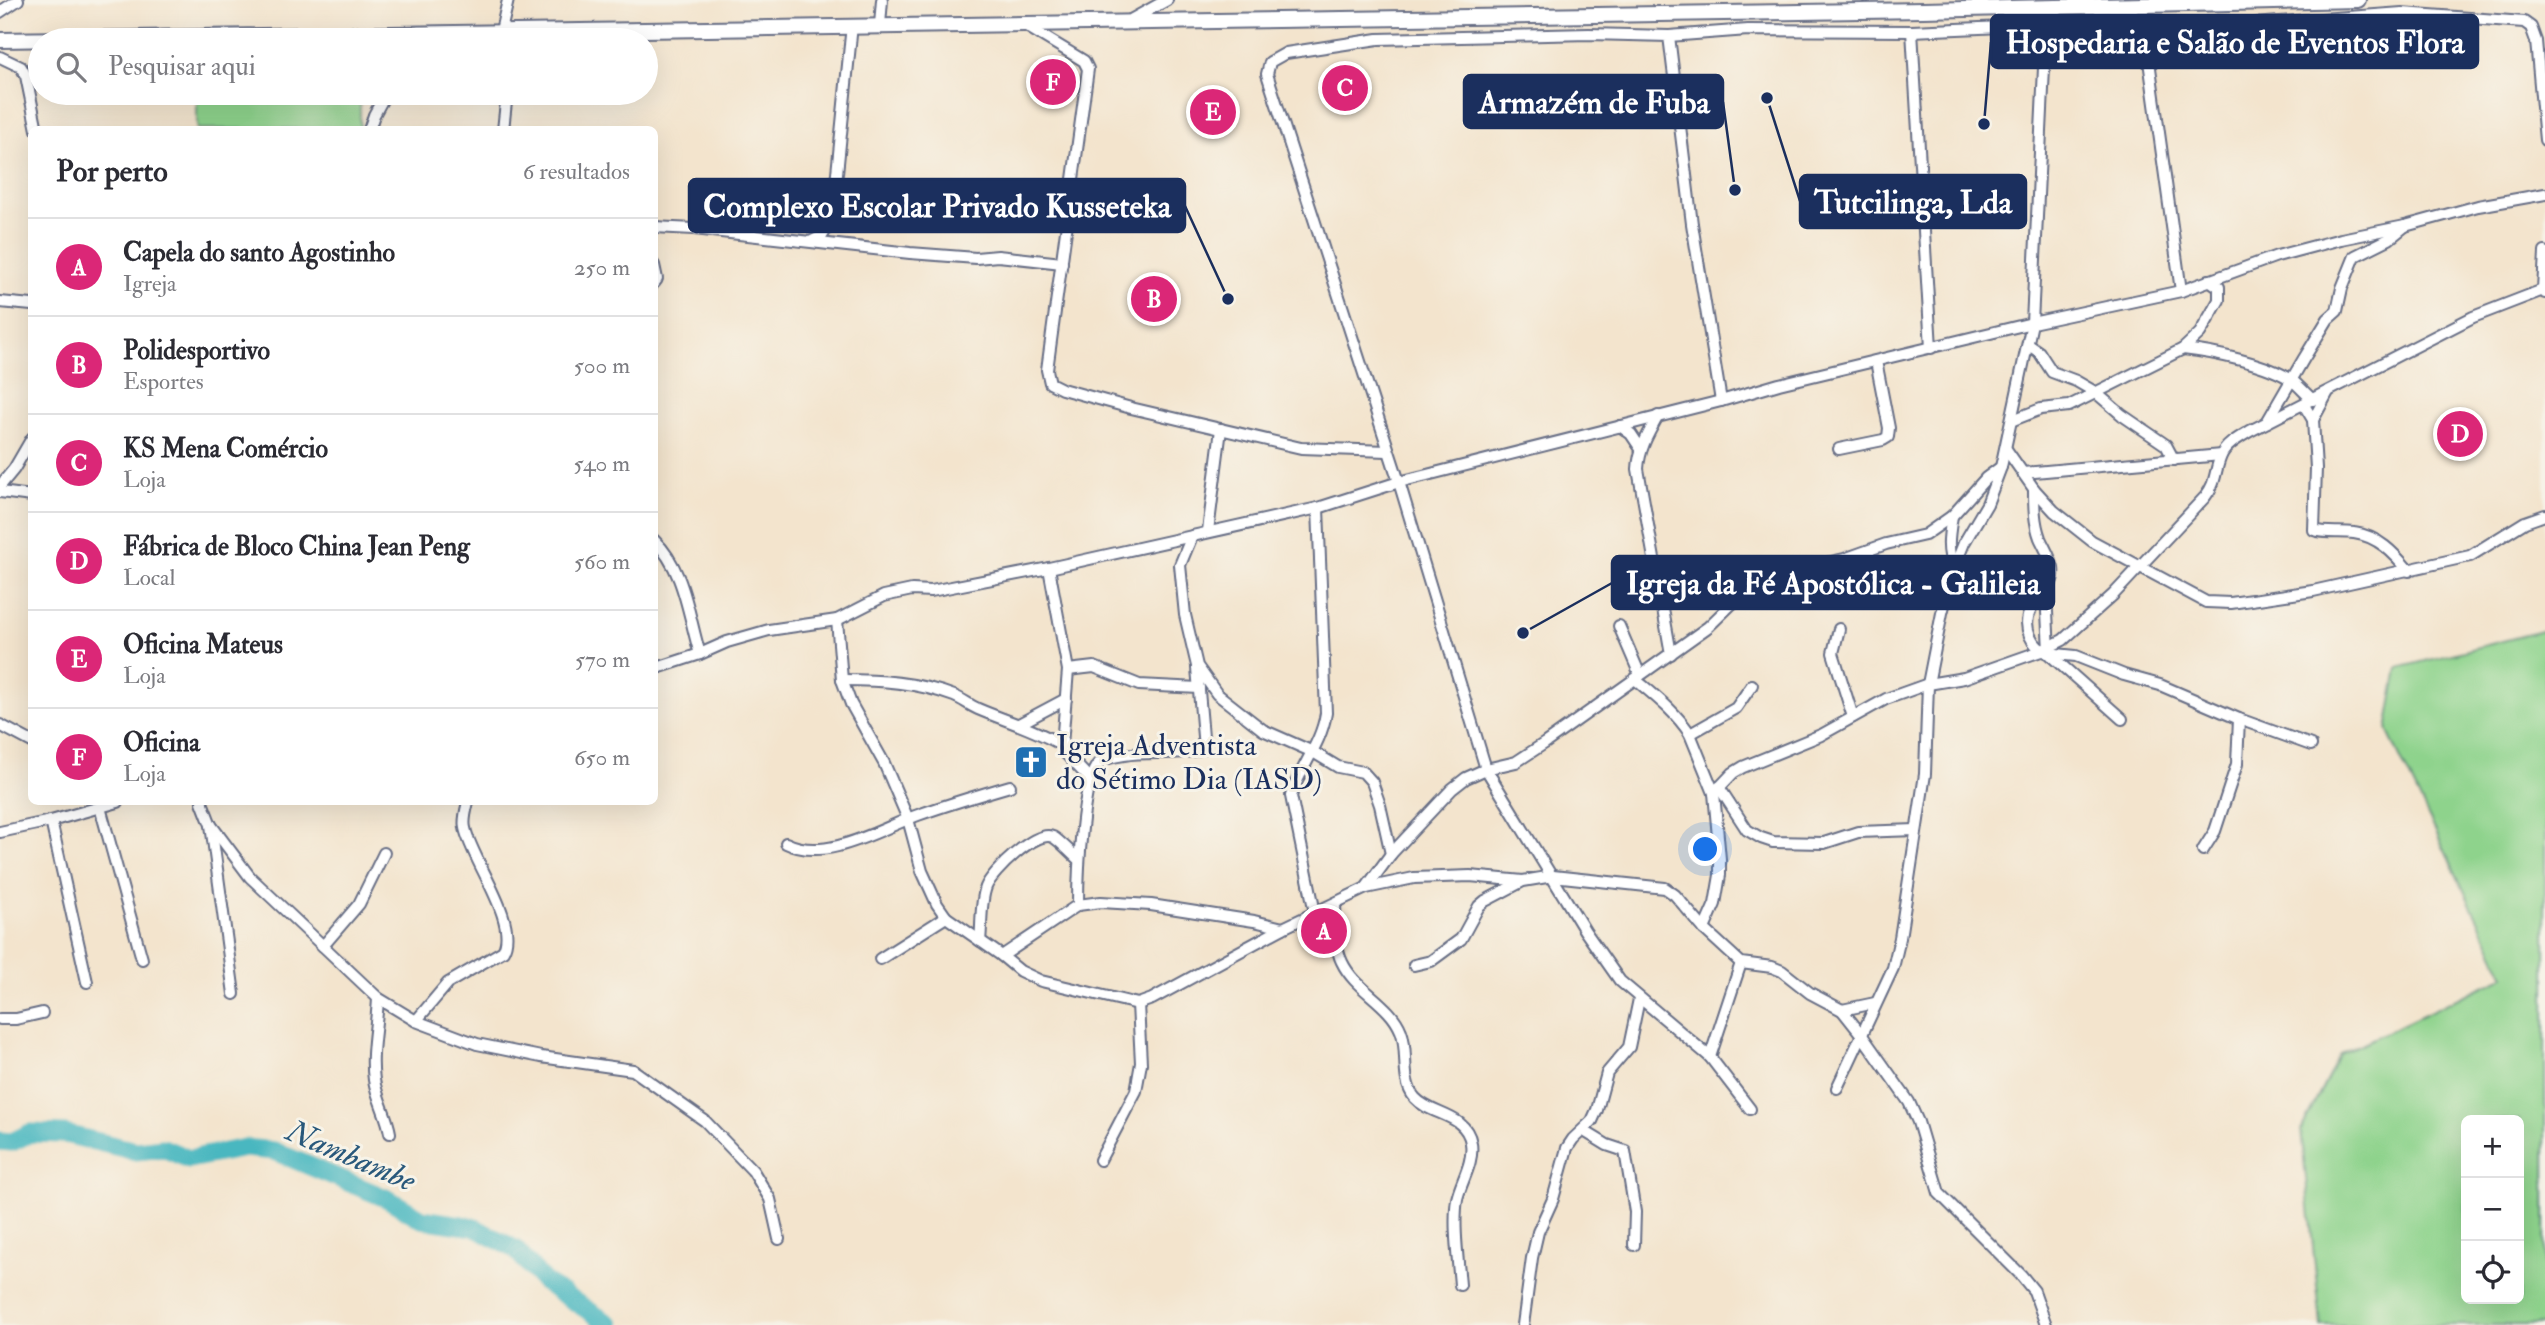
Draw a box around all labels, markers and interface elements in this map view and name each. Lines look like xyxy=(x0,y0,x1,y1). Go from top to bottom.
callout: Hospedaria e Salão de Eventos Flora xyxy=(1991,15,2478,68)
text: Hospedaria e Salão de Eventos Flora xyxy=(2006,23,2465,63)
search box xyxy=(28,28,658,105)
icon: search xyxy=(52,48,90,86)
text: Pesquisar aqui xyxy=(108,51,256,83)
pin: F xyxy=(1030,56,1076,108)
pin: C xyxy=(1322,62,1368,114)
callout: Armazém de Fuba xyxy=(1464,75,1723,128)
text: Armazém de Fuba xyxy=(1476,83,1710,123)
pin: E xyxy=(1190,86,1236,138)
text: Por perto xyxy=(56,153,168,190)
text: 6 resultados xyxy=(523,157,630,186)
callout: Tutcilinga, Lda xyxy=(1800,175,2026,228)
callout: Complexo Escolar Privado Kusseteka xyxy=(689,179,1185,232)
text: Tutcilinga, Lda xyxy=(1813,183,2013,223)
text: Complexo Escolar Privado Kusseteka xyxy=(703,187,1172,227)
text: Capela do santo Agostinho xyxy=(123,237,395,269)
text: A xyxy=(72,253,86,282)
text: 250 m xyxy=(574,253,630,282)
text: Igreja xyxy=(123,269,177,298)
pin: B xyxy=(1131,273,1177,325)
text: Polidesportivo xyxy=(123,335,270,367)
text: B xyxy=(71,351,87,380)
text: 500 m xyxy=(574,351,630,380)
text: Esportes xyxy=(123,367,204,396)
pin: D xyxy=(2437,408,2483,460)
text: KS Mena Comércio xyxy=(123,433,328,465)
text: C xyxy=(71,449,87,478)
text: 540 m xyxy=(574,449,630,478)
text: Loja xyxy=(123,465,166,494)
text: Fábrica de Bloco China Jean Peng xyxy=(123,531,470,563)
text: D xyxy=(70,547,88,576)
text: 560 m xyxy=(574,547,630,576)
callout: Igreja da Fé Apostólica - Galileia xyxy=(1612,556,2054,609)
text: Local xyxy=(123,563,175,592)
text: Igreja da Fé Apostólica - Galileia xyxy=(1626,564,2041,604)
text: Oficina Mateus xyxy=(123,629,283,661)
text: E xyxy=(71,645,87,674)
text: 570 m xyxy=(575,645,630,674)
text: Loja xyxy=(123,661,166,690)
text: Oficina xyxy=(123,727,200,759)
place label: Igreja Adventista do Sétimo Dia (IASD) xyxy=(1056,727,1322,798)
text: F xyxy=(72,743,86,772)
text: 650 m xyxy=(574,743,630,772)
church icon: Igreja Adventista do Sétimo Dia (IASD) xyxy=(1012,743,1050,781)
text: Loja xyxy=(123,759,166,788)
your location xyxy=(1688,832,1722,866)
pin: A xyxy=(1301,905,1347,957)
water label: Nambambe xyxy=(279,1110,422,1201)
map controls xyxy=(2461,1115,2524,1304)
button: + xyxy=(2461,1115,2524,1178)
button: − xyxy=(2461,1178,2524,1241)
button: locate xyxy=(2461,1241,2524,1304)

